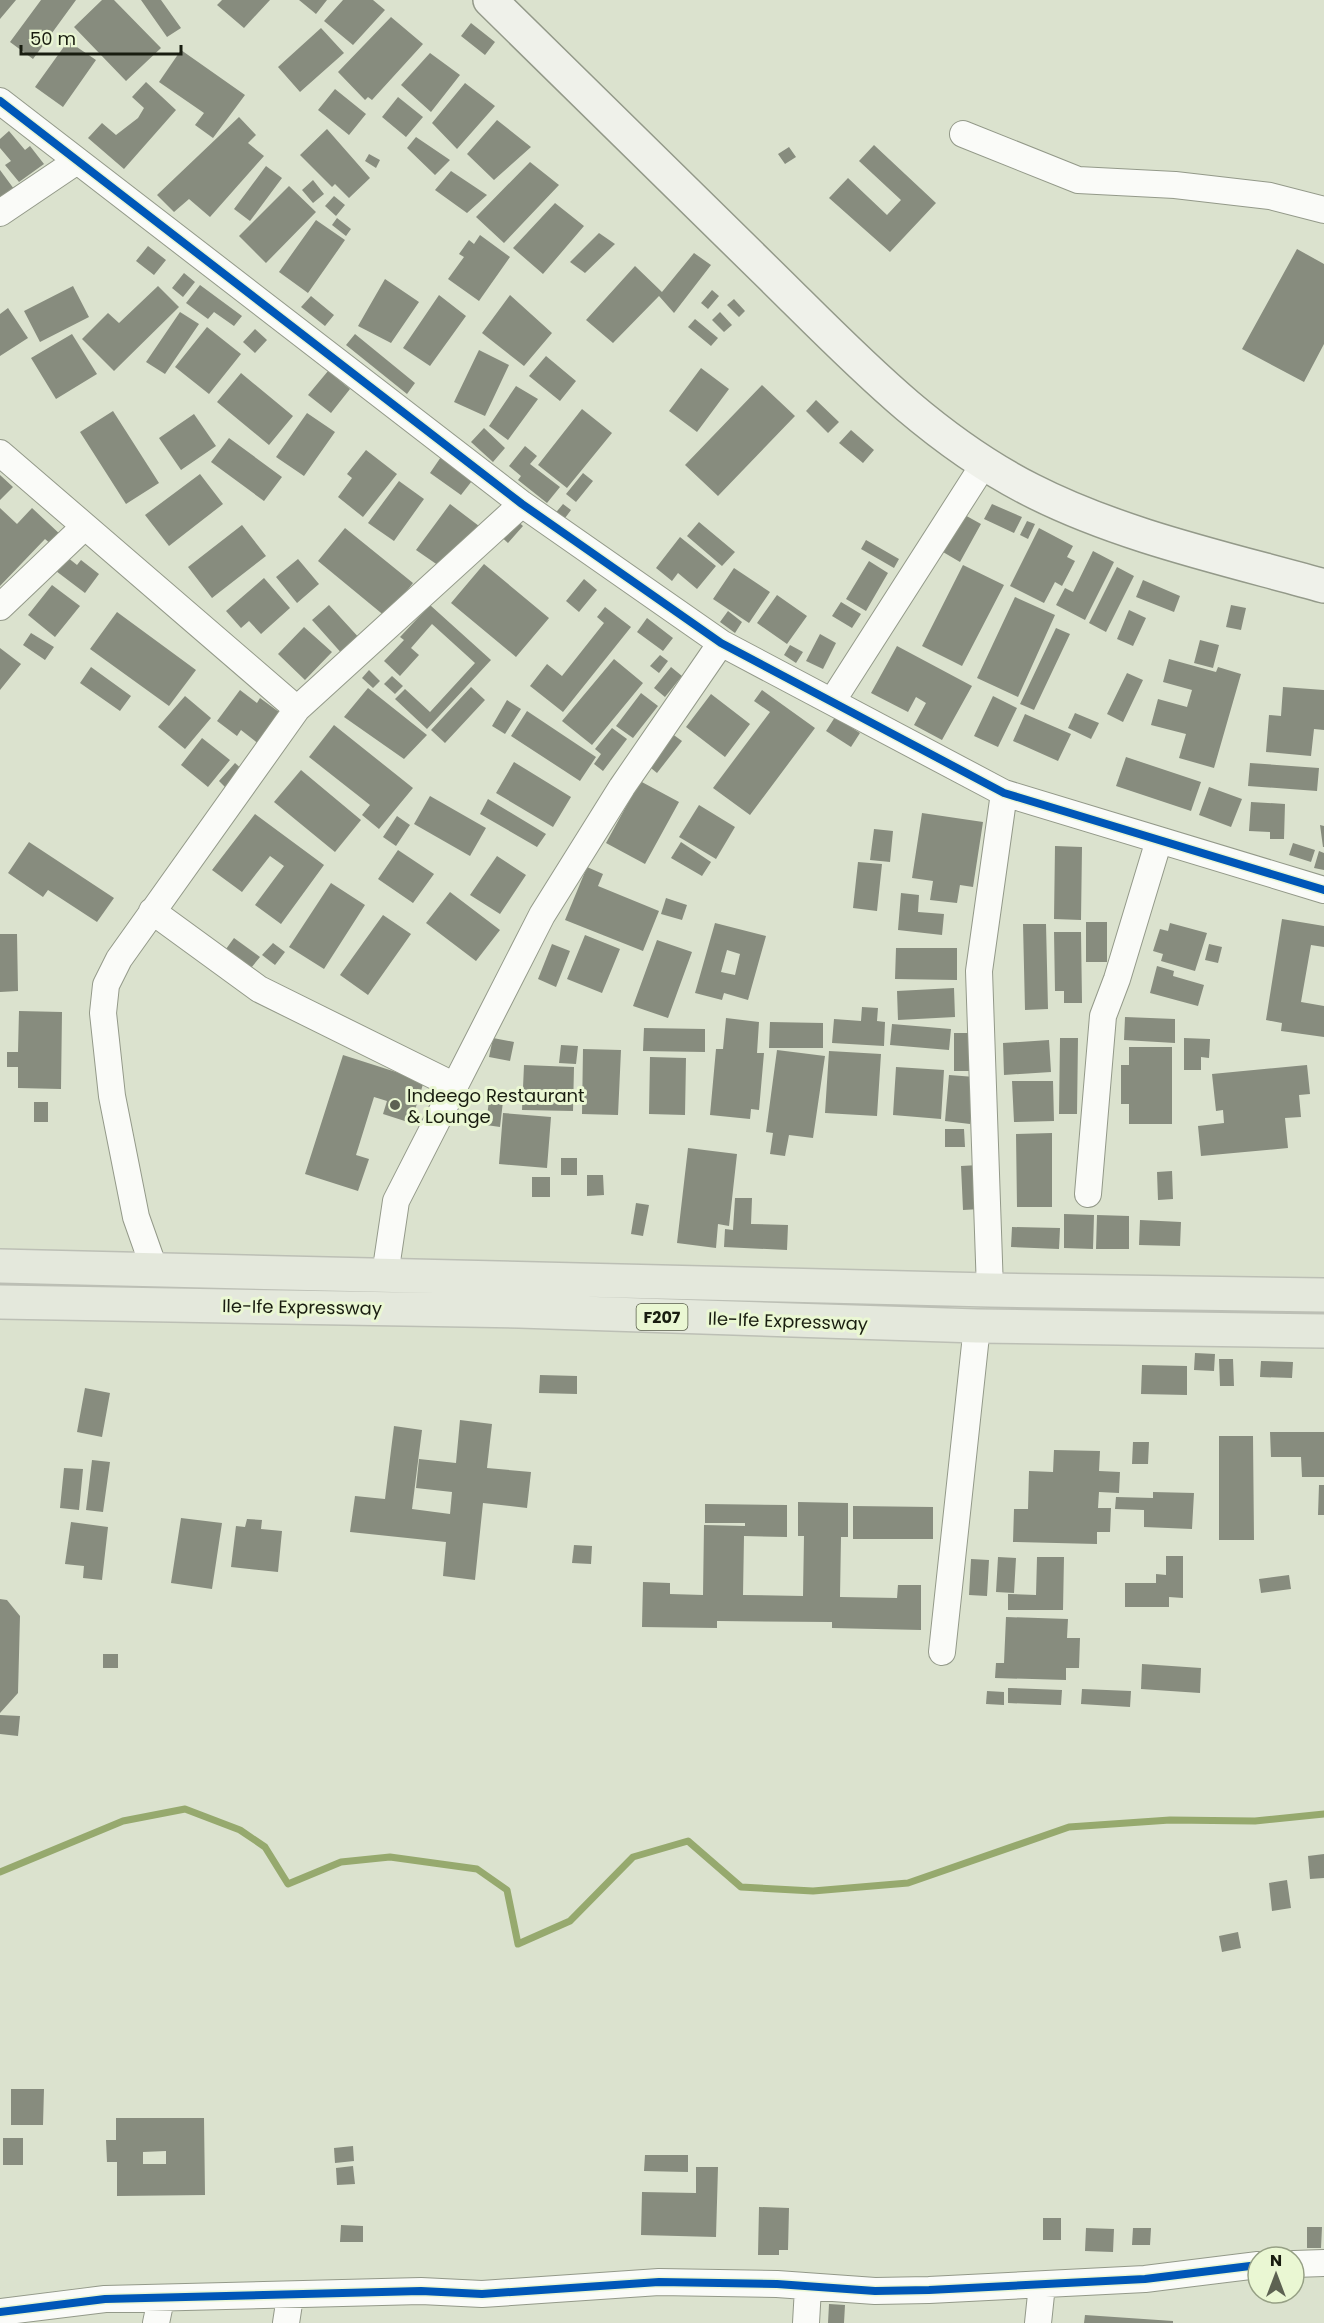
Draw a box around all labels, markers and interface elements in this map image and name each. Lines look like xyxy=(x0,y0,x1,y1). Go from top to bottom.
scale bar xyxy=(21,18,182,56)
text: 50 m xyxy=(30,26,76,51)
place label: Indeego Restaurant & Lounge xyxy=(407,1083,585,1129)
marker: Indeego Restaurant & Lounge xyxy=(388,1098,402,1112)
street label: Ile-Ife Expressway xyxy=(222,1293,382,1321)
road number: F207 xyxy=(636,1304,688,1330)
street label: Ile-Ife Expressway xyxy=(708,1306,868,1336)
north arrow xyxy=(1246,2245,1306,2305)
text: N xyxy=(1270,2249,1282,2272)

